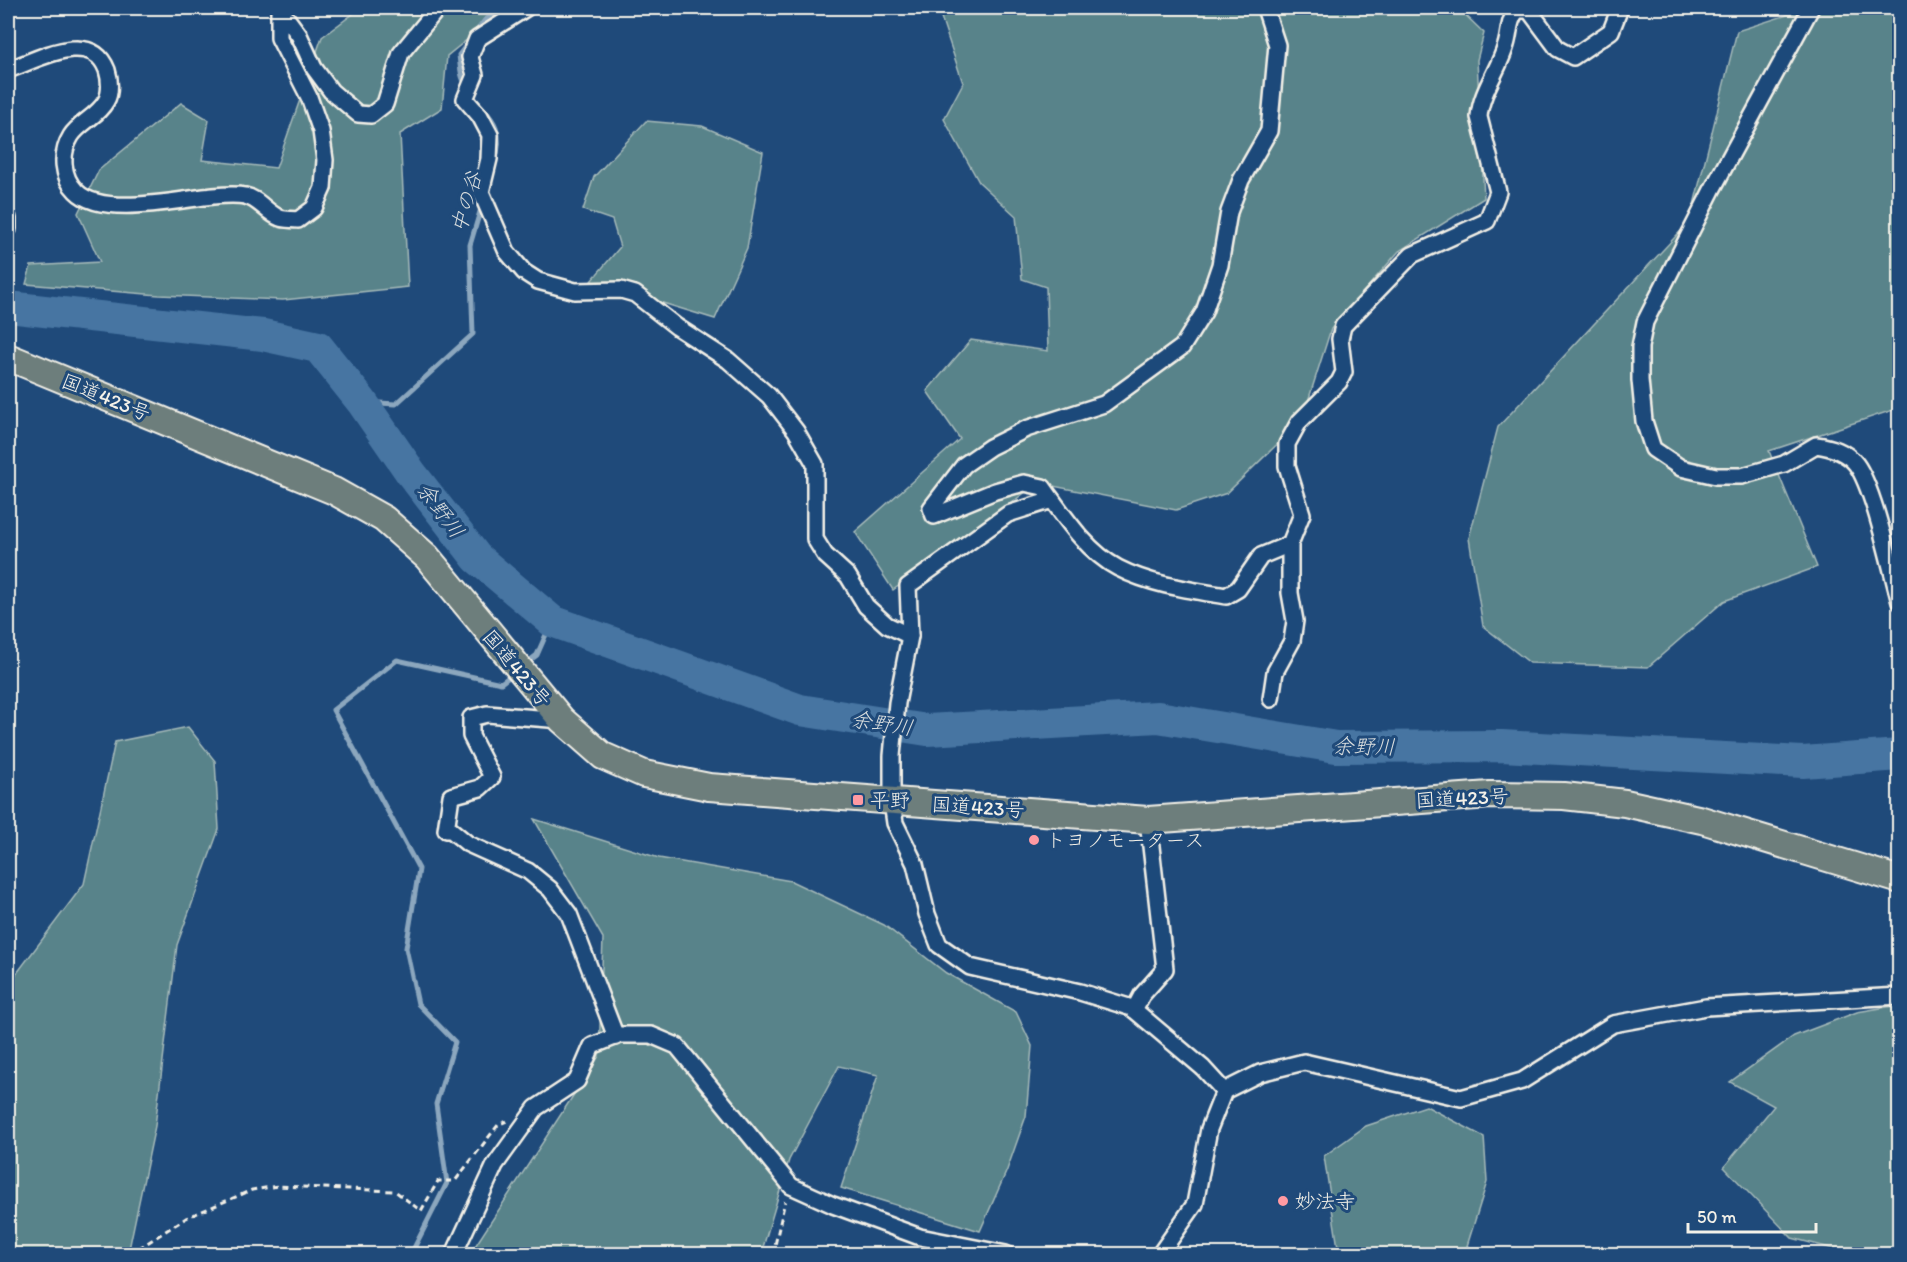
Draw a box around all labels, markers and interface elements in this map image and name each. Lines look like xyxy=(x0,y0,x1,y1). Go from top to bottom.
water label: 中の谷 xyxy=(445,167,487,236)
street label: 国道423号 xyxy=(58,368,154,426)
water label: 余野川 xyxy=(412,477,470,543)
street label: 国道423号 xyxy=(478,624,556,712)
water label: 余野川 xyxy=(849,706,915,740)
water label: 余野川 xyxy=(1332,733,1396,759)
street label: 国道423号 xyxy=(1415,784,1509,812)
place label: 平野 xyxy=(870,788,910,812)
street label: 国道423号 xyxy=(931,792,1025,822)
marker: 平野 xyxy=(851,793,865,807)
place label: トヨノモータース xyxy=(1046,828,1204,852)
marker: トヨノモータース xyxy=(1027,833,1041,847)
place label: 妙法寺 xyxy=(1295,1189,1355,1213)
marker: 妙法寺 xyxy=(1276,1194,1290,1208)
scale bar xyxy=(1688,1196,1816,1234)
text: 50 m xyxy=(1697,1206,1737,1228)

